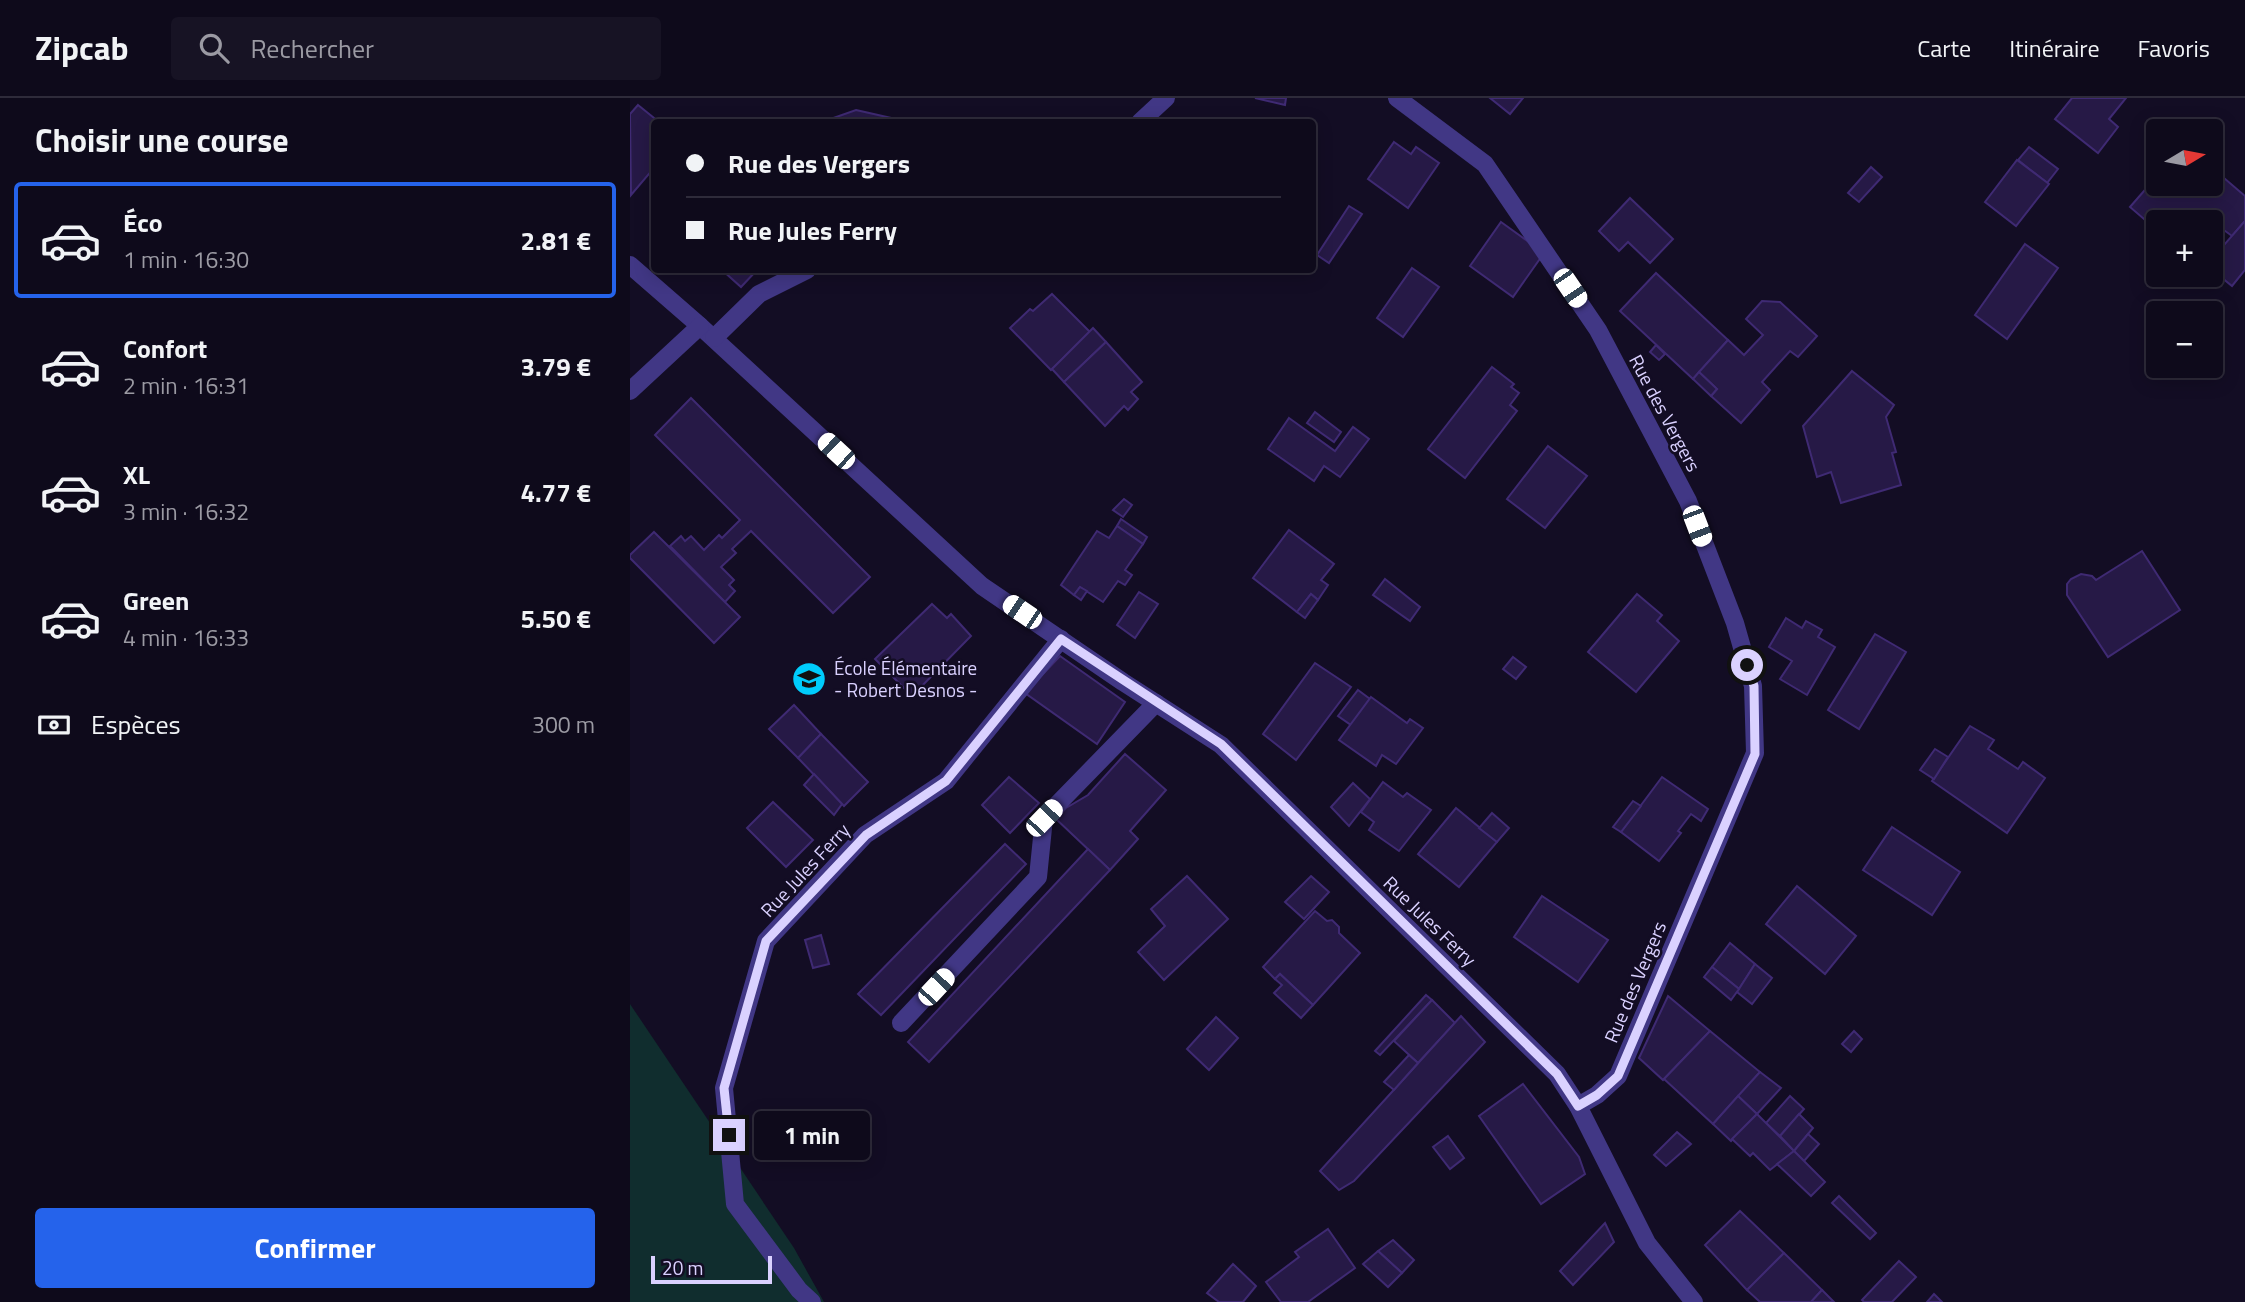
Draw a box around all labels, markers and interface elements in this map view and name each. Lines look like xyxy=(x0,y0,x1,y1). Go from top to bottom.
search box xyxy=(171,17,661,80)
text: Zipcab xyxy=(35,23,129,73)
icon: search xyxy=(195,29,233,67)
text: Rechercher xyxy=(251,29,374,68)
text: Carte xyxy=(1917,30,1971,66)
text: Itinéraire xyxy=(2009,30,2100,66)
text: Favoris xyxy=(2138,30,2210,66)
text: Choisir une course xyxy=(35,116,289,164)
north arrow xyxy=(2146,119,2222,196)
map controls xyxy=(2146,119,2223,378)
text: Rue des Vergers xyxy=(728,144,910,183)
text: Éco xyxy=(123,203,163,242)
icon: car xyxy=(39,209,102,272)
button: + xyxy=(2146,210,2223,287)
text: Rue Jules Ferry xyxy=(728,211,897,250)
text: 2.81 € xyxy=(520,221,591,260)
text: 1 min · 16:30 xyxy=(123,242,249,277)
car xyxy=(1550,265,1591,311)
button: − xyxy=(2146,301,2223,378)
text: Confort xyxy=(123,329,207,368)
icon: car xyxy=(39,335,102,398)
text: 3.79 € xyxy=(520,347,591,386)
street label: Rue des Vergers xyxy=(1622,349,1709,477)
text: 2 min · 16:31 xyxy=(123,368,249,403)
car xyxy=(814,429,859,473)
text: XL xyxy=(123,455,150,494)
icon: car xyxy=(39,461,102,524)
text: 4.77 € xyxy=(520,473,591,512)
text: 3 min · 16:32 xyxy=(123,494,249,529)
car xyxy=(1680,503,1715,549)
text: Green xyxy=(123,581,189,620)
icon: car xyxy=(39,587,102,650)
car xyxy=(999,592,1046,632)
text: 5.50 € xyxy=(520,599,591,638)
text: 4 min · 16:33 xyxy=(123,620,249,655)
route start xyxy=(1731,649,1763,681)
place label: École Élémentaire - Robert Desnos - xyxy=(834,653,977,704)
school or university icon: École Élémentaire - Robert Desnos - xyxy=(790,660,828,698)
text: Espèces xyxy=(91,705,181,744)
icon: cash xyxy=(35,706,73,744)
text: 300 m xyxy=(532,707,595,742)
car xyxy=(1022,796,1067,840)
street label: Rue Jules Ferry xyxy=(753,816,856,923)
street label: Rue Jules Ferry xyxy=(1377,869,1483,973)
street label: Rue des Vergers xyxy=(1596,916,1673,1047)
car xyxy=(914,964,959,1010)
callout: 1 min xyxy=(754,1110,869,1160)
text: 1 min xyxy=(784,1118,840,1153)
route end xyxy=(713,1119,745,1151)
button: Confirmer xyxy=(35,1208,595,1288)
scale bar xyxy=(651,1253,772,1285)
text: 20 m xyxy=(662,1253,703,1282)

